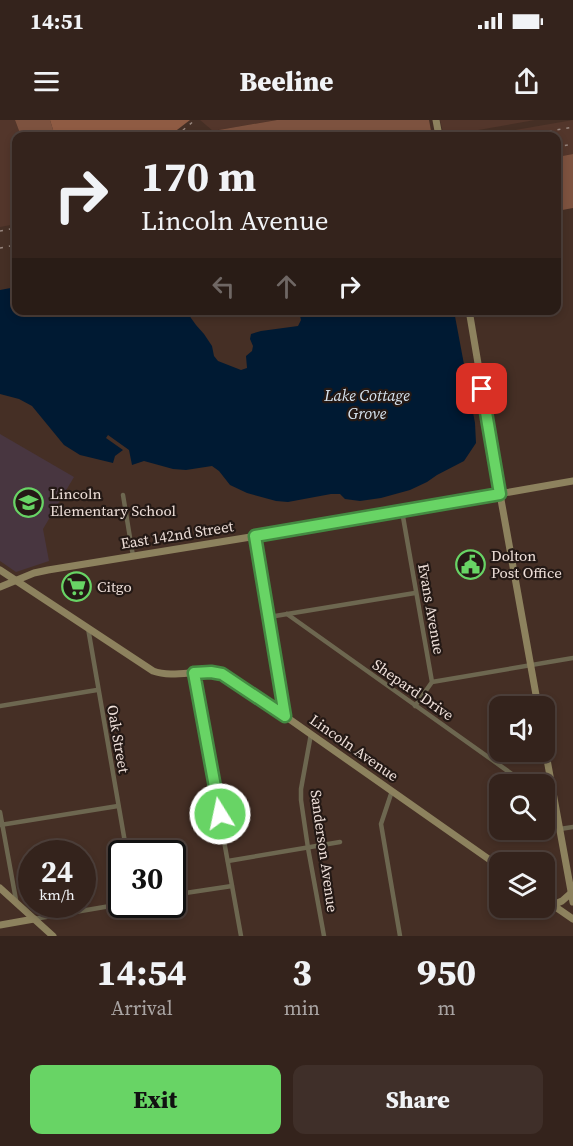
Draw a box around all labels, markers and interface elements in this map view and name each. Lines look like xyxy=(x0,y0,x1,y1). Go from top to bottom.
text: 14:51 xyxy=(30,6,84,36)
text: Beeline xyxy=(239,63,334,100)
icon: menu xyxy=(30,65,63,98)
icon: share xyxy=(510,65,543,98)
text: 170 m xyxy=(141,147,256,205)
icon: right xyxy=(42,156,120,234)
text: Lincoln Avenue xyxy=(141,202,329,239)
icon: left xyxy=(207,270,240,303)
icon: ahead xyxy=(270,270,303,303)
icon: right xyxy=(333,270,366,303)
pin xyxy=(456,363,507,414)
icon: arrive xyxy=(465,372,498,405)
water label: Lake Cottage Grove xyxy=(323,384,410,424)
place label: Lincoln Elementary School xyxy=(50,483,177,521)
school or university icon: Lincoln Elementary School xyxy=(13,487,45,519)
street label: East 142nd Street xyxy=(119,515,235,554)
place label: Dolton Post Office xyxy=(491,545,562,583)
public building icon: Dolton Post Office xyxy=(454,549,486,581)
street label: Evans Avenue xyxy=(413,562,450,656)
supermarket icon: Citgo xyxy=(60,571,92,603)
place label: Citgo xyxy=(97,576,132,597)
street label: Shepard Drive xyxy=(368,654,458,726)
map controls xyxy=(489,696,555,918)
button: sound xyxy=(489,696,555,762)
street label: Oak Street xyxy=(102,703,135,775)
street label: Lincoln Avenue xyxy=(306,709,403,786)
button: search xyxy=(489,774,555,840)
position arrow xyxy=(188,782,252,846)
street label: Sanderson Avenue xyxy=(306,788,344,914)
speed limit sign: 30 xyxy=(108,840,186,918)
text: 24 xyxy=(41,851,73,892)
button: layers xyxy=(489,852,555,918)
text: km/h xyxy=(39,884,75,905)
text: 14:54 xyxy=(97,948,187,997)
text: 3 xyxy=(292,948,312,997)
text: 950 xyxy=(417,948,476,997)
text: Arrival xyxy=(111,994,173,1022)
text: min xyxy=(284,994,320,1022)
text: m xyxy=(437,994,455,1022)
button: Exit xyxy=(30,1065,281,1134)
button: Share xyxy=(293,1065,543,1134)

